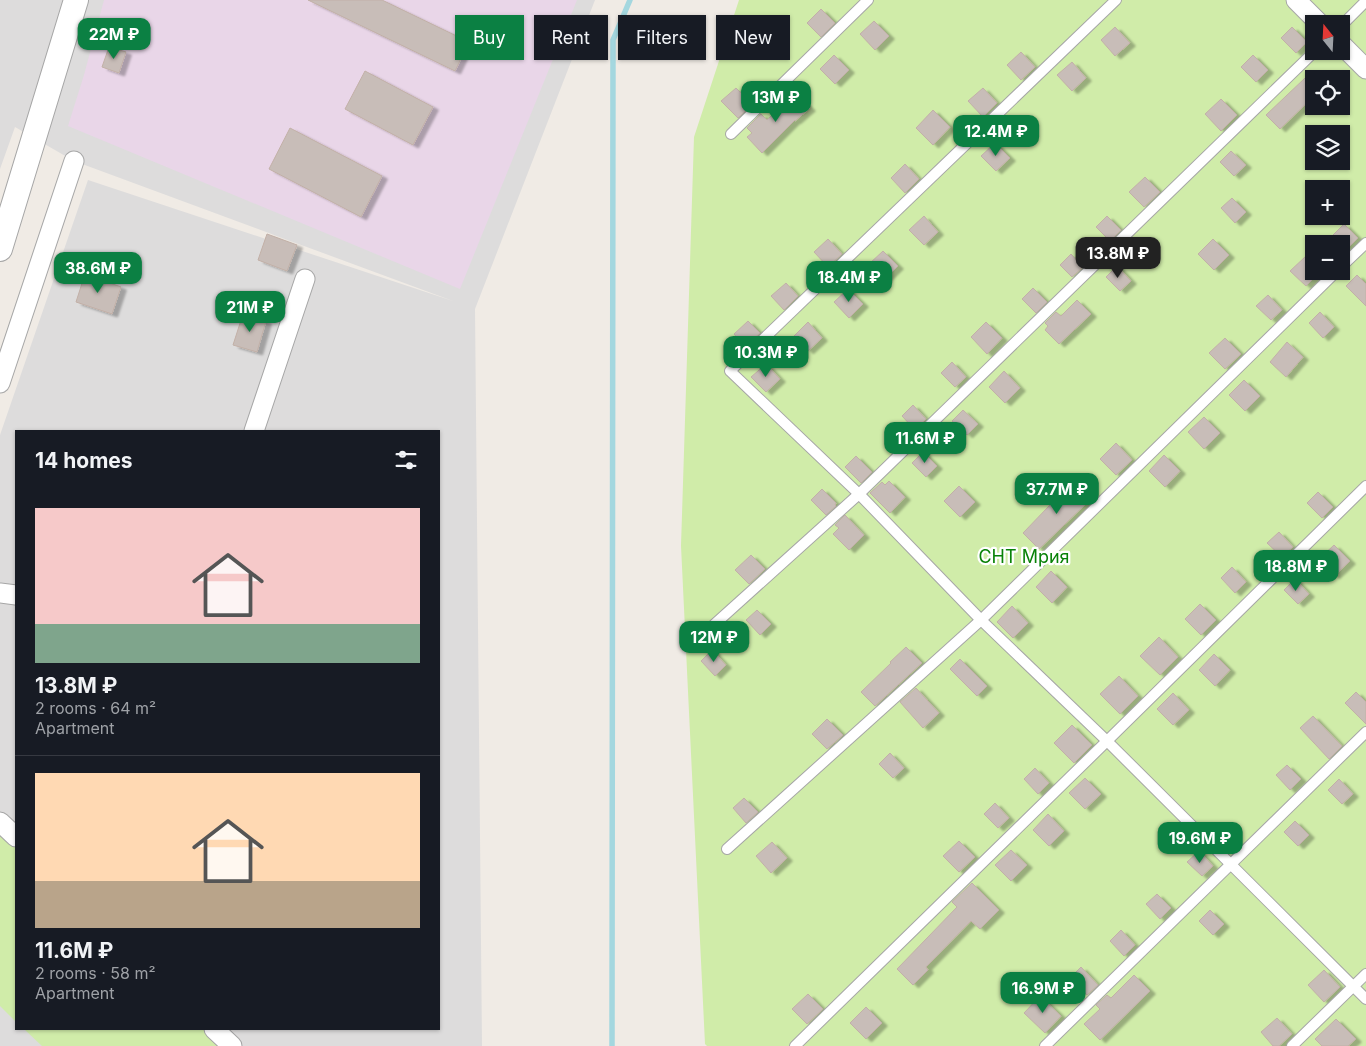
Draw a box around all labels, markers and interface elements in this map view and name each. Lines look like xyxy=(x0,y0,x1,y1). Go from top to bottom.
chip: Buy xyxy=(455,15,524,60)
chip: Rent xyxy=(534,15,608,60)
chip: Filters xyxy=(618,15,706,60)
chip: New xyxy=(716,15,790,60)
north arrow xyxy=(1305,15,1350,60)
map controls xyxy=(1305,15,1350,280)
pin: 22M ₽ xyxy=(79,18,149,60)
text: 22M ₽ xyxy=(89,24,139,44)
button: locate xyxy=(1305,70,1350,115)
pin: 13M ₽ xyxy=(741,80,811,123)
text: 13M ₽ xyxy=(752,87,800,107)
pin: 12.4M ₽ xyxy=(950,114,1042,157)
text: 12.4M ₽ xyxy=(964,121,1028,141)
button: layers xyxy=(1305,125,1350,170)
button: + xyxy=(1305,180,1350,225)
button: − xyxy=(1305,235,1350,280)
pin: 13.8M ₽ xyxy=(1072,236,1164,279)
text: 13.8M ₽ xyxy=(1087,243,1149,263)
pin: 38.6M ₽ xyxy=(52,252,144,294)
text: 38.6M ₽ xyxy=(65,258,131,278)
pin: 18.4M ₽ xyxy=(803,260,895,303)
text: 18.4M ₽ xyxy=(817,267,881,287)
pin: 21M ₽ xyxy=(215,290,285,333)
text: 21M ₽ xyxy=(226,297,274,317)
pin: 10.3M ₽ xyxy=(720,336,812,378)
text: 10.3M ₽ xyxy=(734,342,798,362)
pin: 11.6M ₽ xyxy=(879,422,971,464)
text: 11.6M ₽ xyxy=(895,428,955,448)
icon: filters xyxy=(392,446,420,474)
text: 14 homes xyxy=(35,448,133,473)
pin: 37.7M ₽ xyxy=(1011,472,1103,515)
text: 37.7M ₽ xyxy=(1026,479,1088,499)
icon: home xyxy=(183,540,273,630)
park label: СНТ Мрия xyxy=(978,546,1070,567)
pin: 18.8M ₽ xyxy=(1250,550,1342,592)
text: 18.8M ₽ xyxy=(1265,556,1327,576)
pin: 12M ₽ xyxy=(679,620,749,663)
text: 12M ₽ xyxy=(690,627,738,647)
text: 13.8M ₽ xyxy=(35,673,117,698)
text: 2 rooms · 64 m² xyxy=(35,698,156,718)
text: Apartment xyxy=(35,718,115,738)
icon: home xyxy=(183,806,273,896)
pin: 19.6M ₽ xyxy=(1154,822,1246,864)
text: 19.6M ₽ xyxy=(1169,828,1231,848)
text: 11.6M ₽ xyxy=(35,938,113,963)
text: 2 rooms · 58 m² xyxy=(35,963,155,983)
pin: 16.9M ₽ xyxy=(997,972,1089,1014)
text: 16.9M ₽ xyxy=(1012,978,1074,998)
text: Apartment xyxy=(35,983,115,1003)

